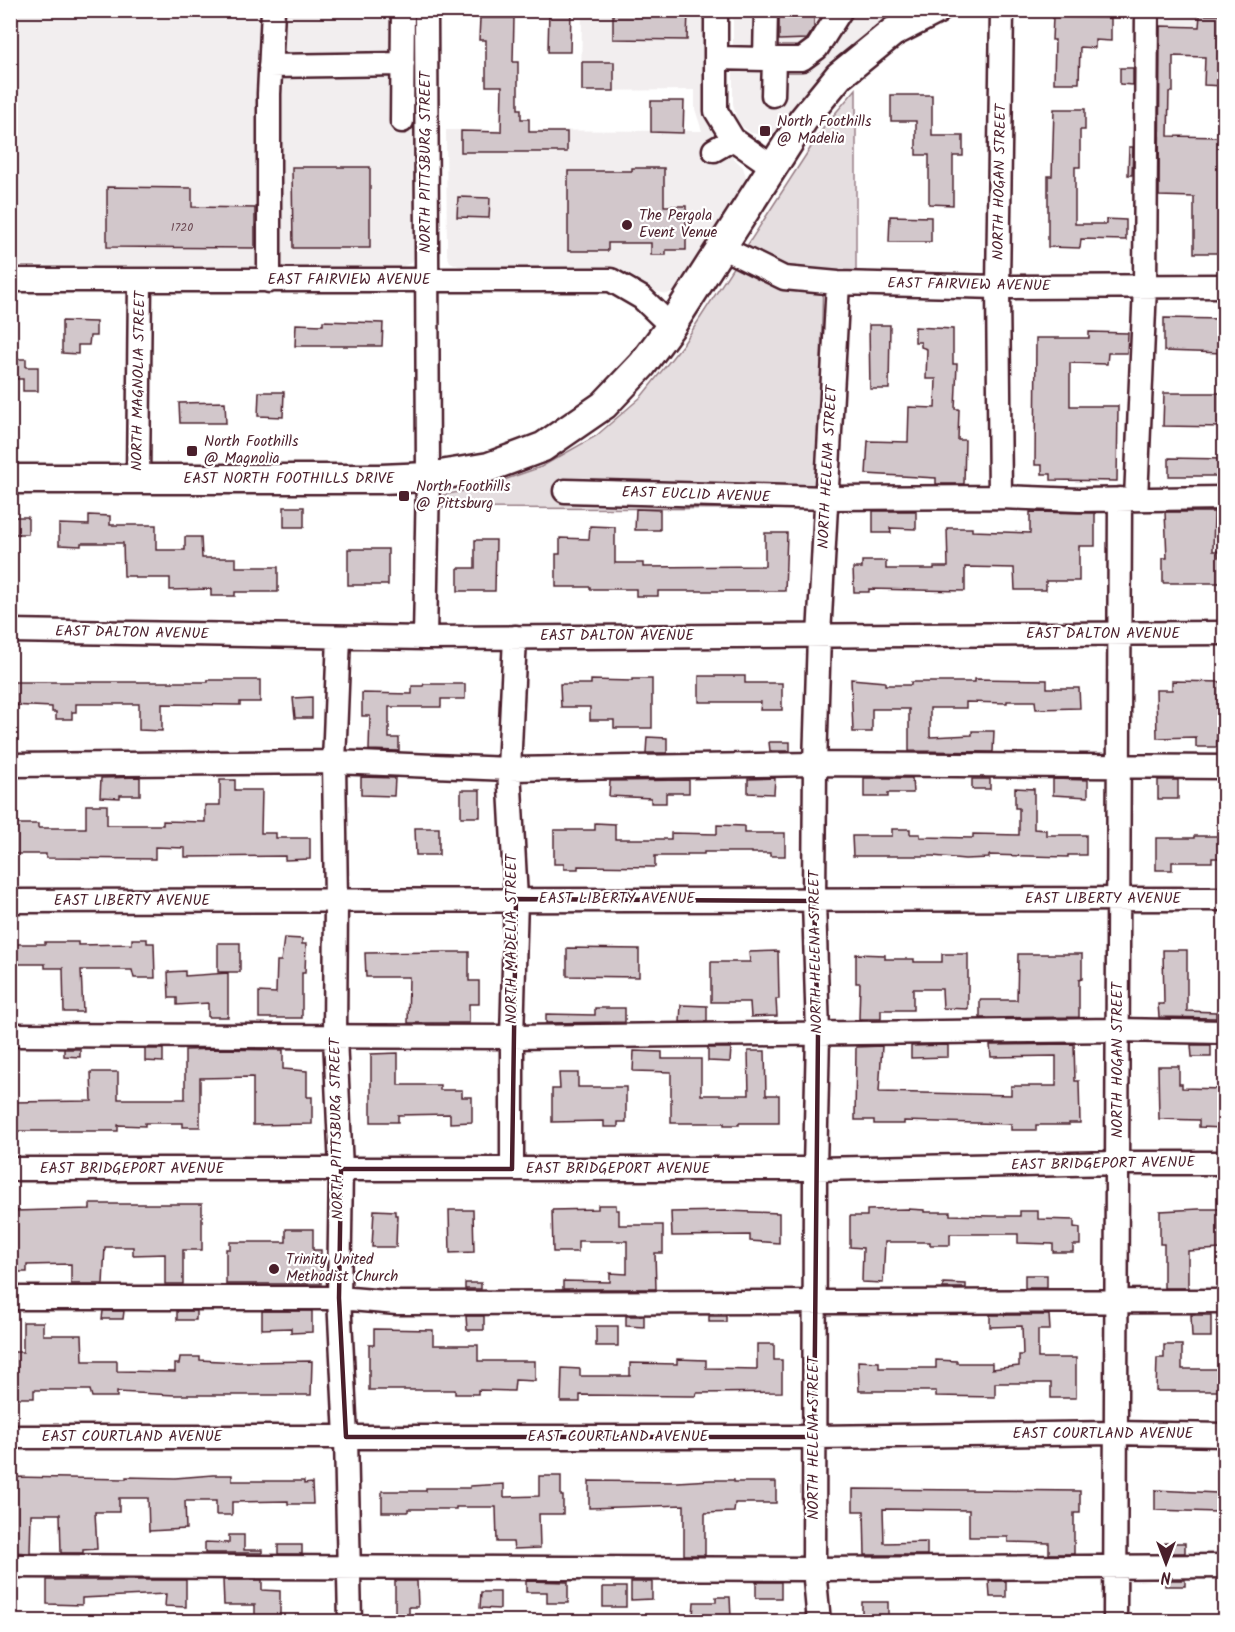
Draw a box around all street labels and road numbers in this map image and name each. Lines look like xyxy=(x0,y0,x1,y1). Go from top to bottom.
street label: NORTH PITTSBURG STREET xyxy=(414,69,438,253)
street label: NORTH HOGAN STREET xyxy=(987,102,1013,260)
street label: EAST FAIRVIEW AVENUE xyxy=(267,268,432,292)
street label: EAST FAIRVIEW AVENUE xyxy=(887,272,1052,298)
street label: NORTH MAGNOLIA STREET xyxy=(125,289,153,471)
street label: NORTH HELENA STREET xyxy=(812,383,844,549)
street label: EAST NORTH FOOTHILLS DRIVE xyxy=(183,467,396,491)
street label: EAST EUCLID AVENUE xyxy=(621,480,772,510)
street label: EAST DALTON AVENUE xyxy=(55,620,210,646)
street label: EAST DALTON AVENUE xyxy=(1026,622,1181,646)
street label: EAST DALTON AVENUE xyxy=(540,624,695,648)
street label: NORTH MADELIA STREET xyxy=(500,852,524,1024)
street label: NORTH HELENA STREET xyxy=(803,868,829,1034)
street label: EAST LIBERTY AVENUE xyxy=(539,887,696,911)
street label: EAST LIBERTY AVENUE xyxy=(1025,887,1182,911)
street label: EAST LIBERTY AVENUE xyxy=(54,889,211,913)
street label: NORTH HOGAN STREET xyxy=(1106,980,1130,1138)
street label: NORTH PITTSBURG STREET xyxy=(323,1036,351,1220)
street label: EAST BRIDGEPORT AVENUE xyxy=(1011,1150,1197,1178)
street label: EAST BRIDGEPORT AVENUE xyxy=(40,1157,225,1181)
street label: EAST BRIDGEPORT AVENUE xyxy=(526,1157,711,1181)
street label: NORTH HELENA STREET xyxy=(802,1354,826,1520)
street label: EAST COURTLAND AVENUE xyxy=(1013,1422,1195,1446)
street label: EAST COURTLAND AVENUE xyxy=(42,1425,224,1449)
street label: EAST COURTLAND AVENUE xyxy=(528,1425,710,1449)

